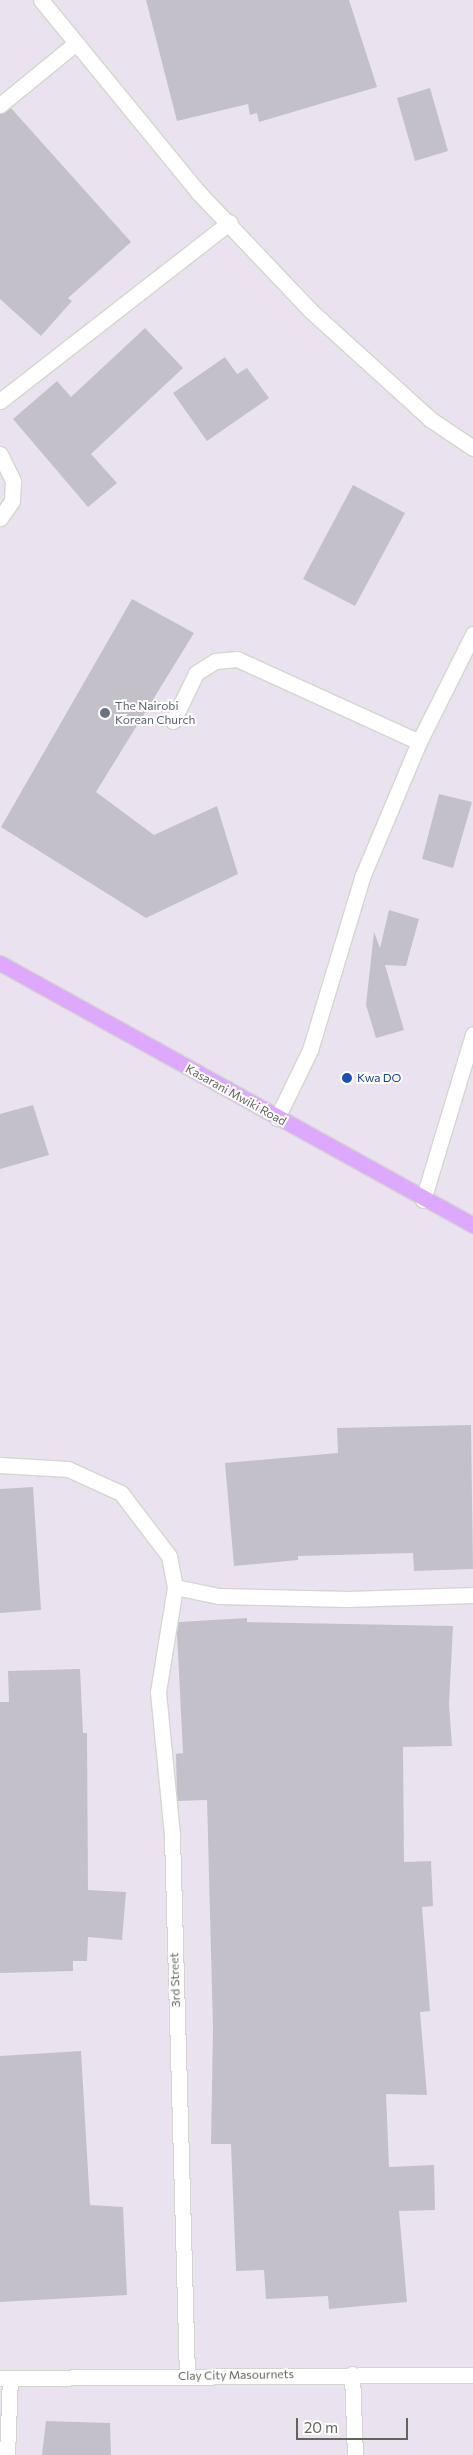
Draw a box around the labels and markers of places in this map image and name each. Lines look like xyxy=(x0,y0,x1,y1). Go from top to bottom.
place label: The Nairobi Korean Church xyxy=(115,699,195,727)
marker: The Nairobi Korean Church xyxy=(99,707,111,719)
place label: Kwa DO xyxy=(357,1071,401,1085)
marker: Kwa DO xyxy=(341,1072,353,1084)

